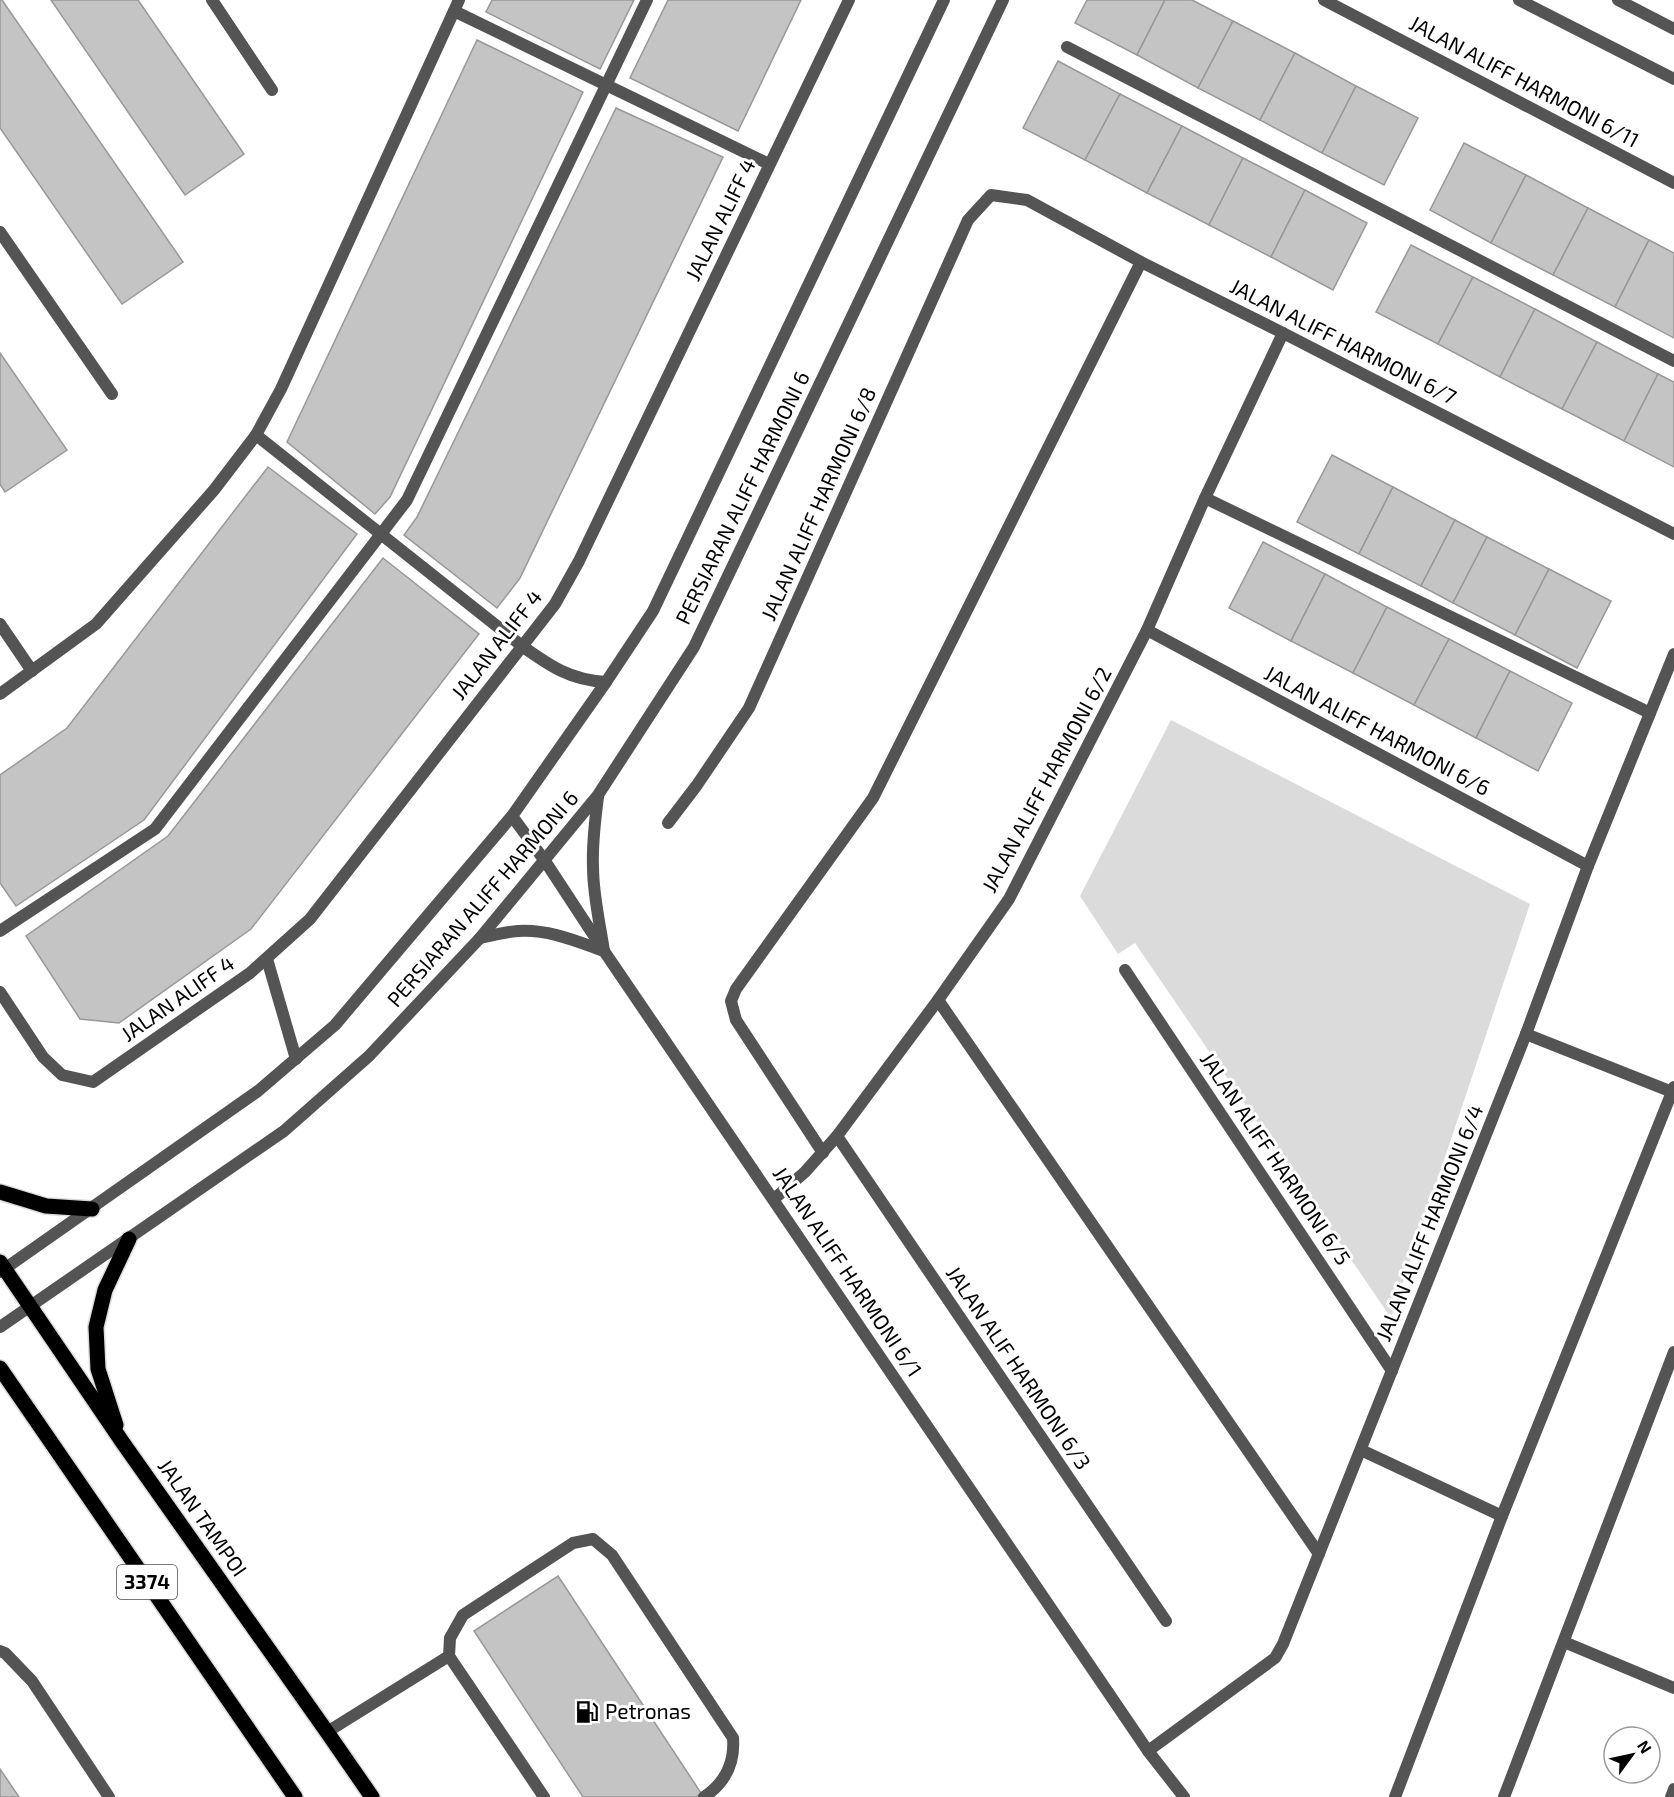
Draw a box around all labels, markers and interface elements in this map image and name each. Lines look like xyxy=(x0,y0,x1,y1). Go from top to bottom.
street label: JALAN ALIFF HARMONI 6/11 xyxy=(1406,9,1644,152)
street label: JALAN ALIFF 4 xyxy=(679,154,760,284)
street label: JALAN ALIFF HARMONI 6/7 xyxy=(1226,273,1461,409)
street label: PERSIARAN ALIFF HARMONI 6 xyxy=(669,367,814,628)
street label: JALAN ALIFF HARMONI 6/8 xyxy=(755,383,880,624)
street label: JALAN ALIFF 4 xyxy=(445,584,546,704)
street label: JALAN ALIFF HARMONI 6/6 xyxy=(1261,660,1495,800)
street label: JALAN ALIFF HARMONI 6/2 xyxy=(976,662,1116,896)
street label: PERSIARAN ALIFF HARMONI 6 xyxy=(381,785,583,1011)
street label: JALAN ALIFF 4 xyxy=(116,950,238,1046)
street label: JALAN ALIFF HARMONI 6/5 xyxy=(1196,1047,1357,1269)
street label: JALAN ALIFF HARMONI 6/4 xyxy=(1370,1101,1488,1344)
street label: JALAN ALIFF HARMONI 6/1 xyxy=(769,1161,928,1381)
street label: JALAN ALIF HARMONI 6/3 xyxy=(942,1261,1097,1474)
street label: JALAN TAMPOI xyxy=(154,1454,253,1581)
road number: 3374 xyxy=(117,1565,177,1599)
place label: Petronas xyxy=(605,1698,691,1723)
fuel station icon: Petronas xyxy=(574,1699,600,1725)
north arrow xyxy=(1602,1725,1662,1785)
text: N xyxy=(1634,1737,1656,1757)

